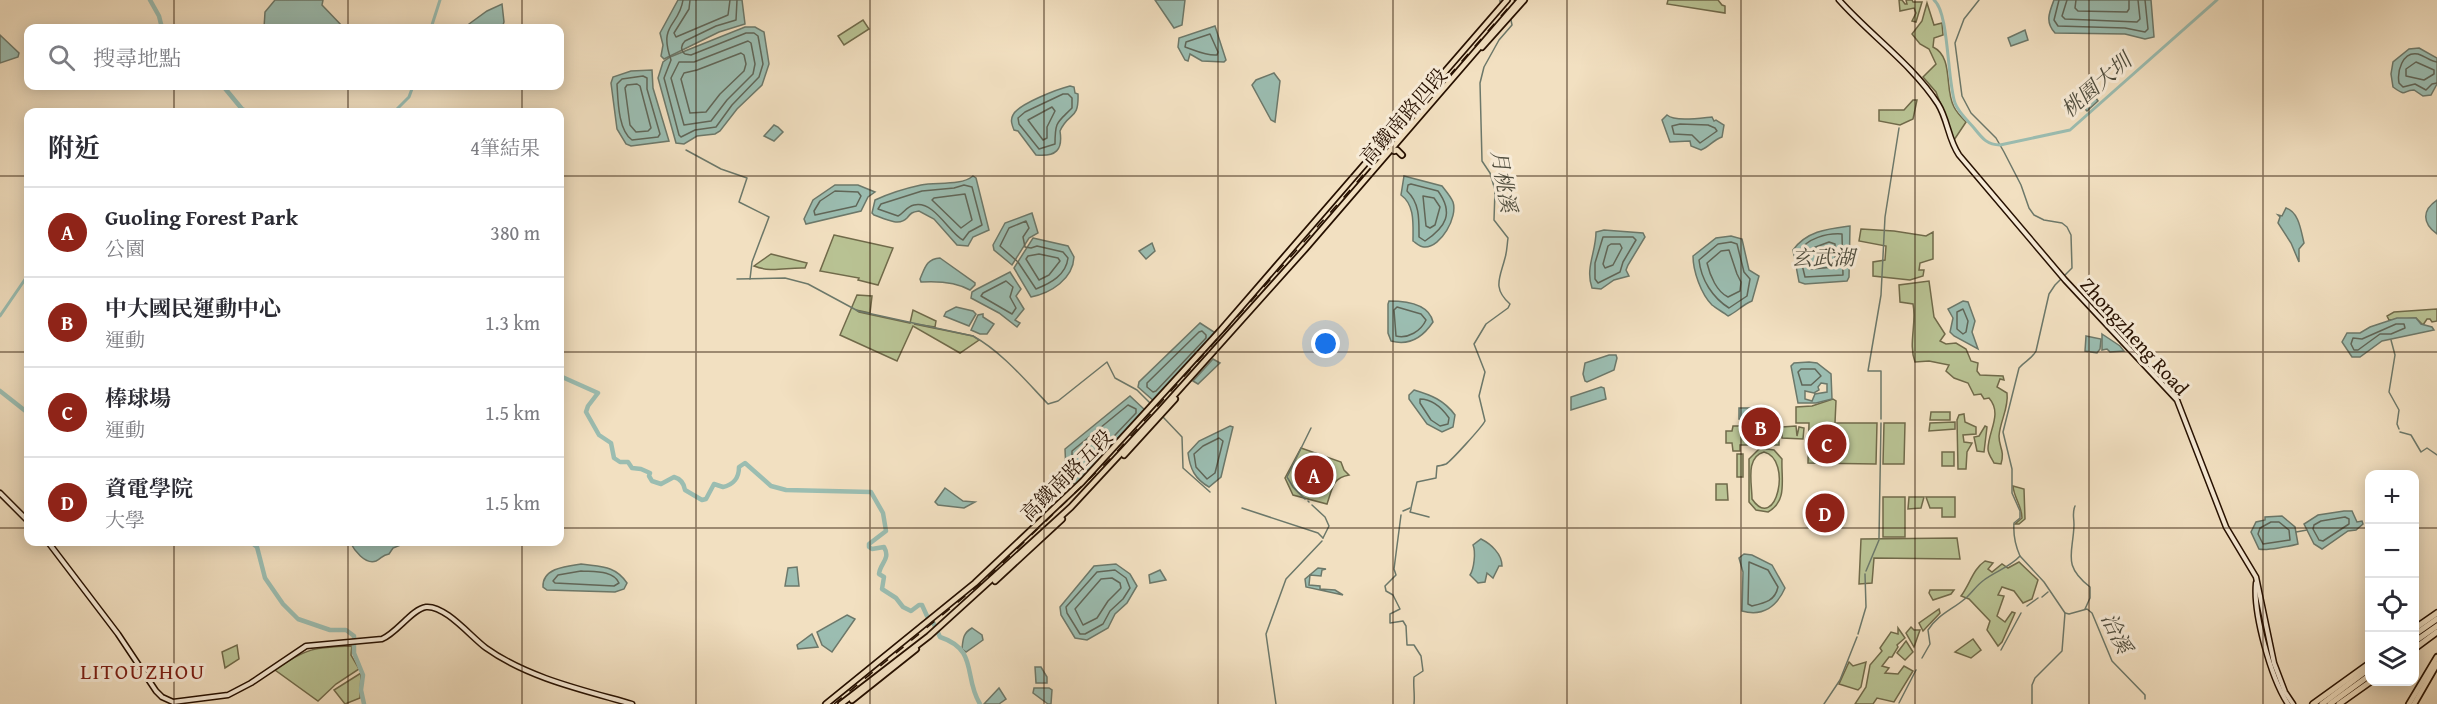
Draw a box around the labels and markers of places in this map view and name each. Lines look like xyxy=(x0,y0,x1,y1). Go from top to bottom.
pin: B xyxy=(1742,404,1780,450)
pin: C xyxy=(1808,422,1846,466)
pin: A xyxy=(1294,452,1334,498)
pin: D xyxy=(1806,490,1844,536)

